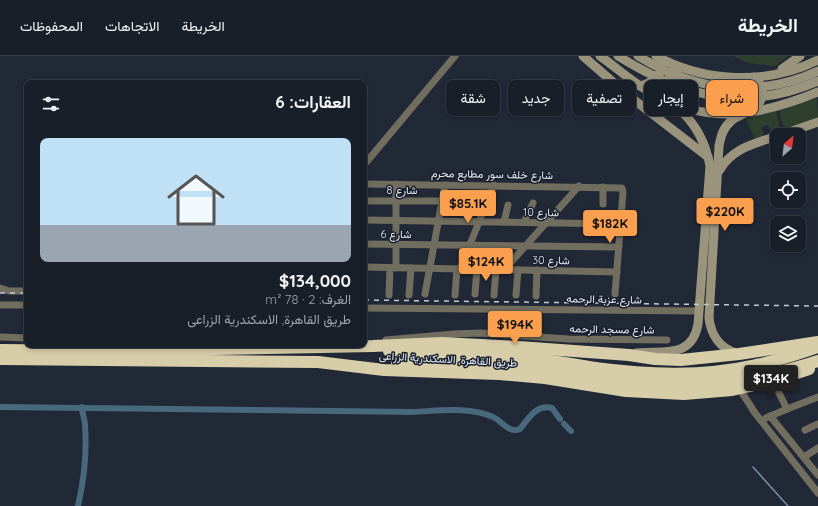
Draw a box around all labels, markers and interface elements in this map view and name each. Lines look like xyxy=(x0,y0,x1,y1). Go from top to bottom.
text: الخريطة xyxy=(738,13,798,37)
text: المحفوظات xyxy=(20,17,83,35)
text: الاتجاهات xyxy=(105,17,159,35)
text: الخريطة xyxy=(181,17,225,35)
chip: شقة xyxy=(446,80,500,116)
chip: جديد xyxy=(508,80,564,116)
chip: تصفية xyxy=(572,80,636,116)
chip: إيجار xyxy=(644,80,698,116)
chip: شراء xyxy=(706,80,758,116)
text: العقارات: 6 xyxy=(275,91,351,112)
icon: filters xyxy=(40,93,62,115)
north arrow xyxy=(770,128,806,164)
map controls xyxy=(770,128,806,252)
icon: home xyxy=(160,164,232,236)
street label: شارع خلف سور مطابع محرم xyxy=(431,166,553,183)
button: locate xyxy=(770,172,806,208)
street label: شارع 8 xyxy=(386,183,418,198)
pin: $85.1K xyxy=(435,190,501,224)
text: $85.1K xyxy=(449,195,487,211)
pin: $220K xyxy=(697,198,753,232)
text: $220K xyxy=(705,203,745,219)
street label: شارع 10 xyxy=(523,205,559,220)
pin: $182K xyxy=(582,210,638,244)
text: $182K xyxy=(592,215,628,231)
button: layers xyxy=(770,216,806,252)
street label: شارع 6 xyxy=(380,227,412,242)
pin: $124K xyxy=(458,248,514,282)
text: $124K xyxy=(468,253,504,269)
street label: شارع 30 xyxy=(532,253,570,268)
text: $134,000 xyxy=(279,270,351,291)
text: الغرف: 2 · 78 m² xyxy=(265,291,351,307)
street label: شارع عزبة الرحمه xyxy=(566,291,642,308)
text: طريق القاهرة, الاسكندرية الزراعى xyxy=(187,311,351,327)
pin: $194K xyxy=(487,311,543,345)
text: $194K xyxy=(497,316,533,332)
street label: شارع مسجد الرحمه xyxy=(569,321,655,338)
street label: طريق القاهرة, الاسكندرية الزراعى xyxy=(378,348,518,370)
pin: $134K xyxy=(743,365,799,399)
text: $134K xyxy=(753,370,789,386)

